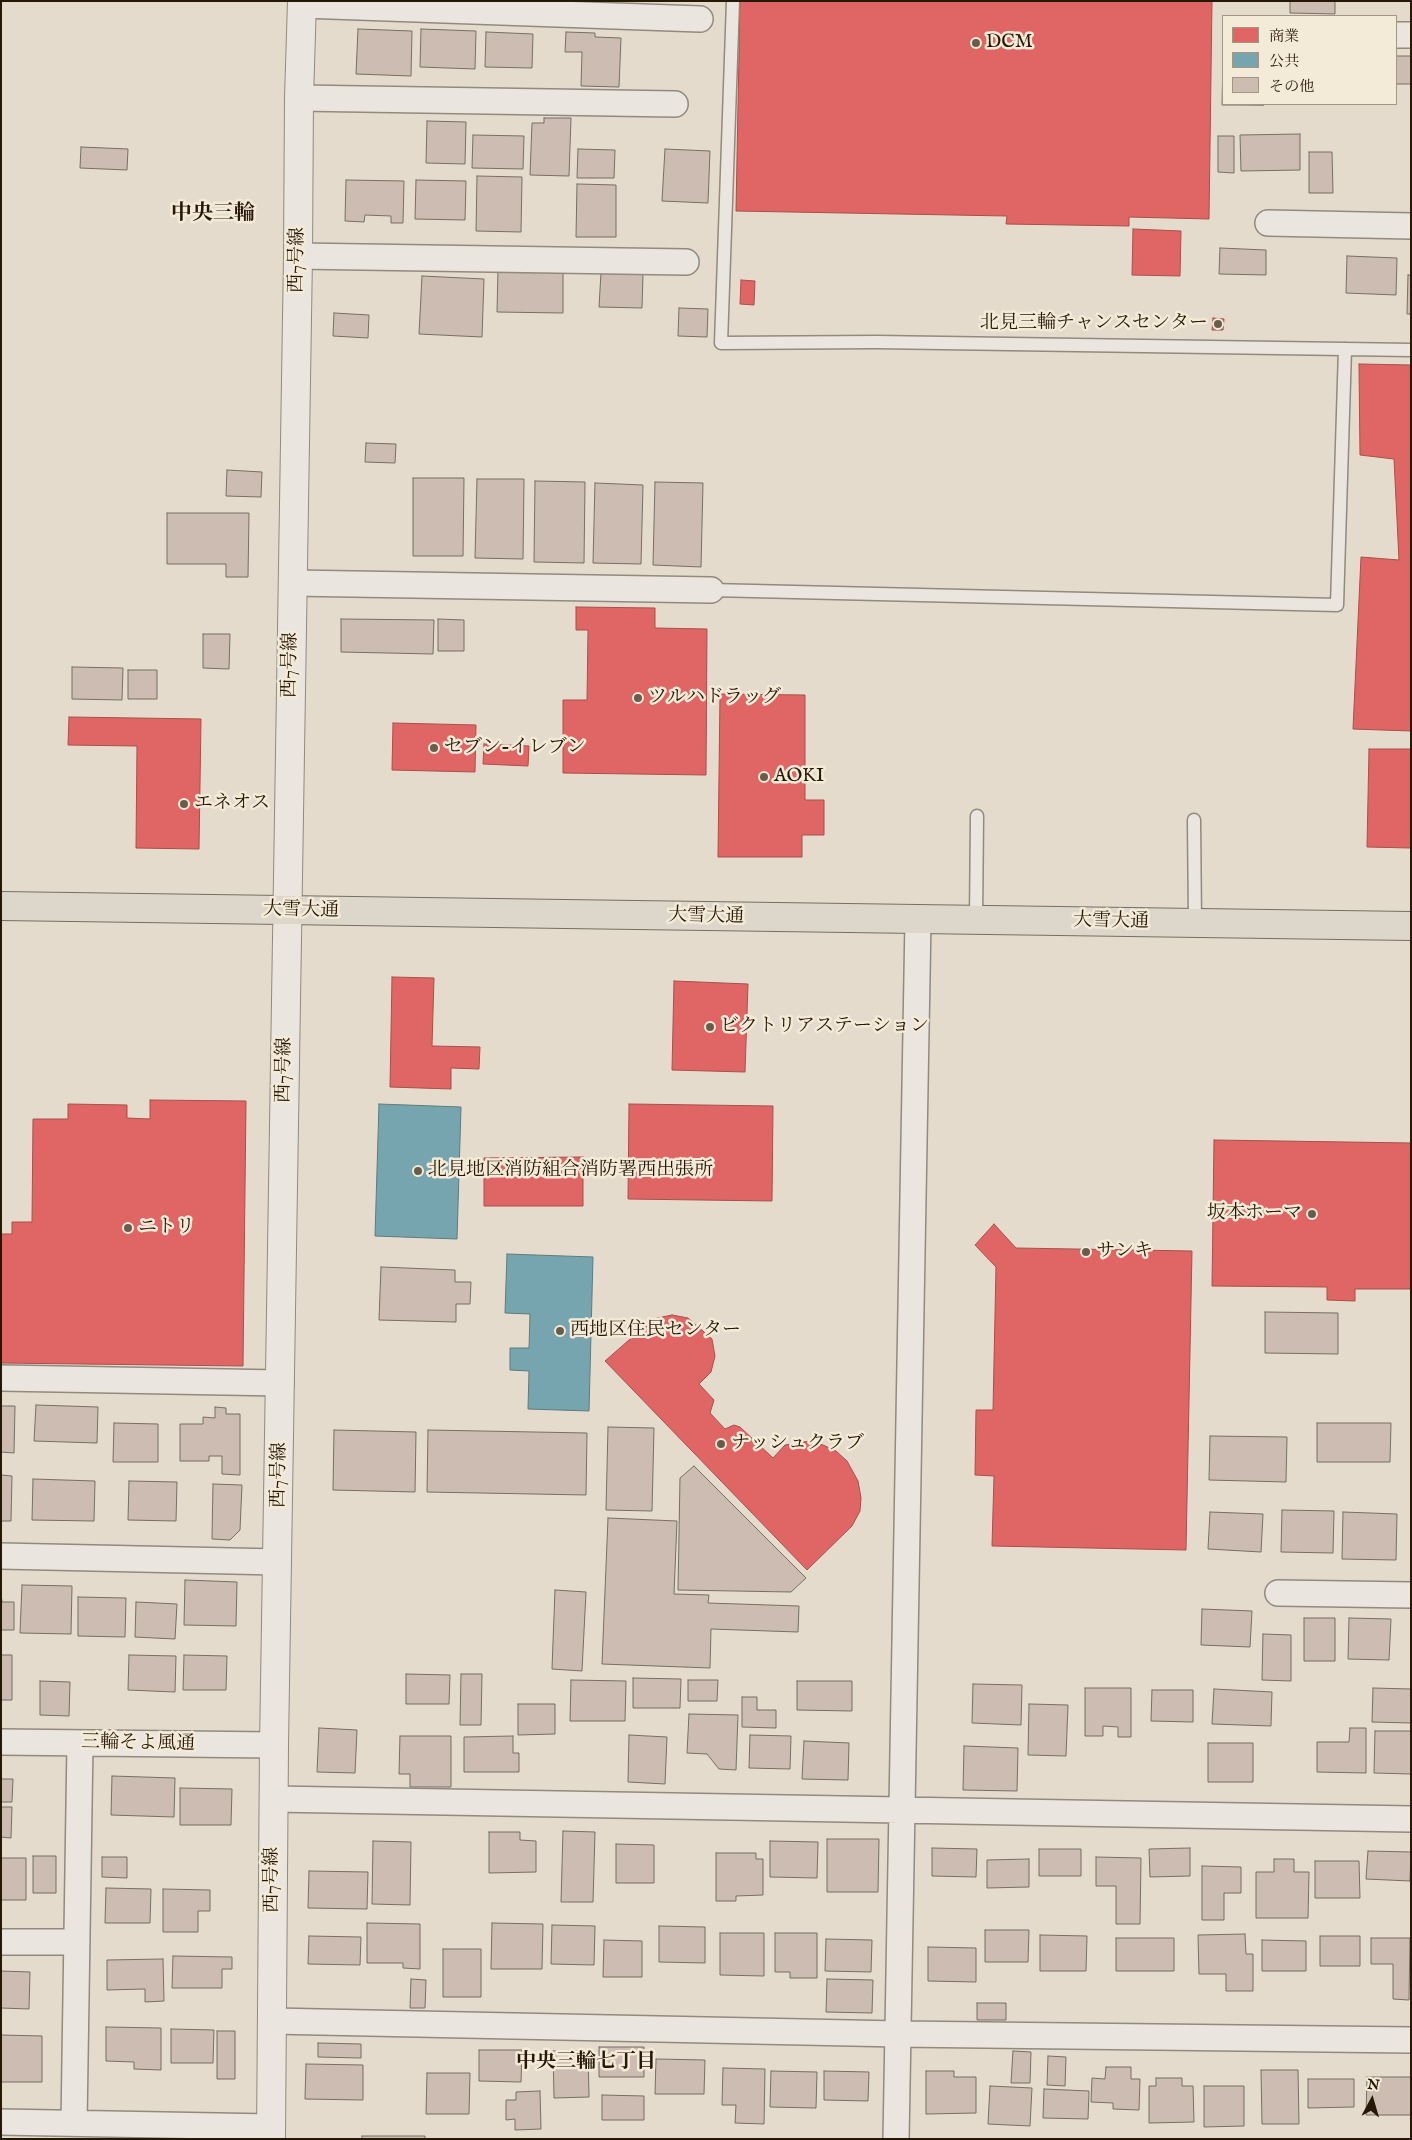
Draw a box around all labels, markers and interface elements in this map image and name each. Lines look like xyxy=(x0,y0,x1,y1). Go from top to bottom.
legend xyxy=(1222,15,1397,105)
text: 商業 xyxy=(1269,27,1299,46)
place label: DCM xyxy=(986,32,1033,54)
marker: DCM xyxy=(970,37,982,49)
text: 公共 xyxy=(1269,52,1299,71)
text: その他 xyxy=(1269,77,1314,96)
district label: 中央三輪 xyxy=(171,202,255,228)
street label: 西7号線 xyxy=(286,227,310,293)
place label: 北見三輪チャンスセンター xyxy=(980,313,1208,335)
marker: 北見三輪チャンスセンター xyxy=(1212,318,1224,330)
street label: 西7号線 xyxy=(279,632,303,698)
place label: ツルハドラッグ xyxy=(648,687,781,709)
marker: ツルハドラッグ xyxy=(632,692,644,704)
place label: セブン-イレブン xyxy=(444,737,586,759)
marker: セブン-イレブン xyxy=(428,742,440,754)
place label: AOKI xyxy=(774,766,824,788)
marker: AOKI xyxy=(758,771,770,783)
place label: エネオス xyxy=(194,793,270,815)
marker: エネオス xyxy=(178,798,190,810)
street label: 大雪大通 xyxy=(263,899,339,923)
street label: 大雪大通 xyxy=(668,905,744,929)
street label: 大雪大通 xyxy=(1073,910,1149,934)
place label: ビクトリアステーション xyxy=(720,1016,929,1038)
marker: ビクトリアステーション xyxy=(704,1021,716,1033)
street label: 西7号線 xyxy=(273,1037,297,1103)
place label: 北見地区消防組合消防署西出張所 xyxy=(428,1160,713,1182)
marker: 北見地区消防組合消防署西出張所 xyxy=(412,1165,424,1177)
place label: 坂本ホーマ xyxy=(1207,1203,1302,1225)
marker: 坂本ホーマ xyxy=(1306,1208,1318,1220)
place label: ニトリ xyxy=(138,1217,195,1239)
marker: ニトリ xyxy=(122,1222,134,1234)
place label: サンキ xyxy=(1096,1241,1153,1263)
marker: サンキ xyxy=(1080,1246,1092,1258)
place label: 西地区住民センター xyxy=(570,1320,741,1342)
marker: 西地区住民センター xyxy=(554,1325,566,1337)
place label: ナッシュクラブ xyxy=(731,1433,864,1455)
marker: ナッシュクラブ xyxy=(715,1438,727,1450)
street label: 西7号線 xyxy=(268,1442,292,1508)
street label: 三輪そよ風通 xyxy=(81,1732,195,1756)
street label: 西7号線 xyxy=(262,1847,284,1913)
district label: 中央三輪七丁目 xyxy=(516,2051,656,2075)
north arrow xyxy=(1347,2075,1397,2125)
text: N xyxy=(1367,2075,1381,2095)

